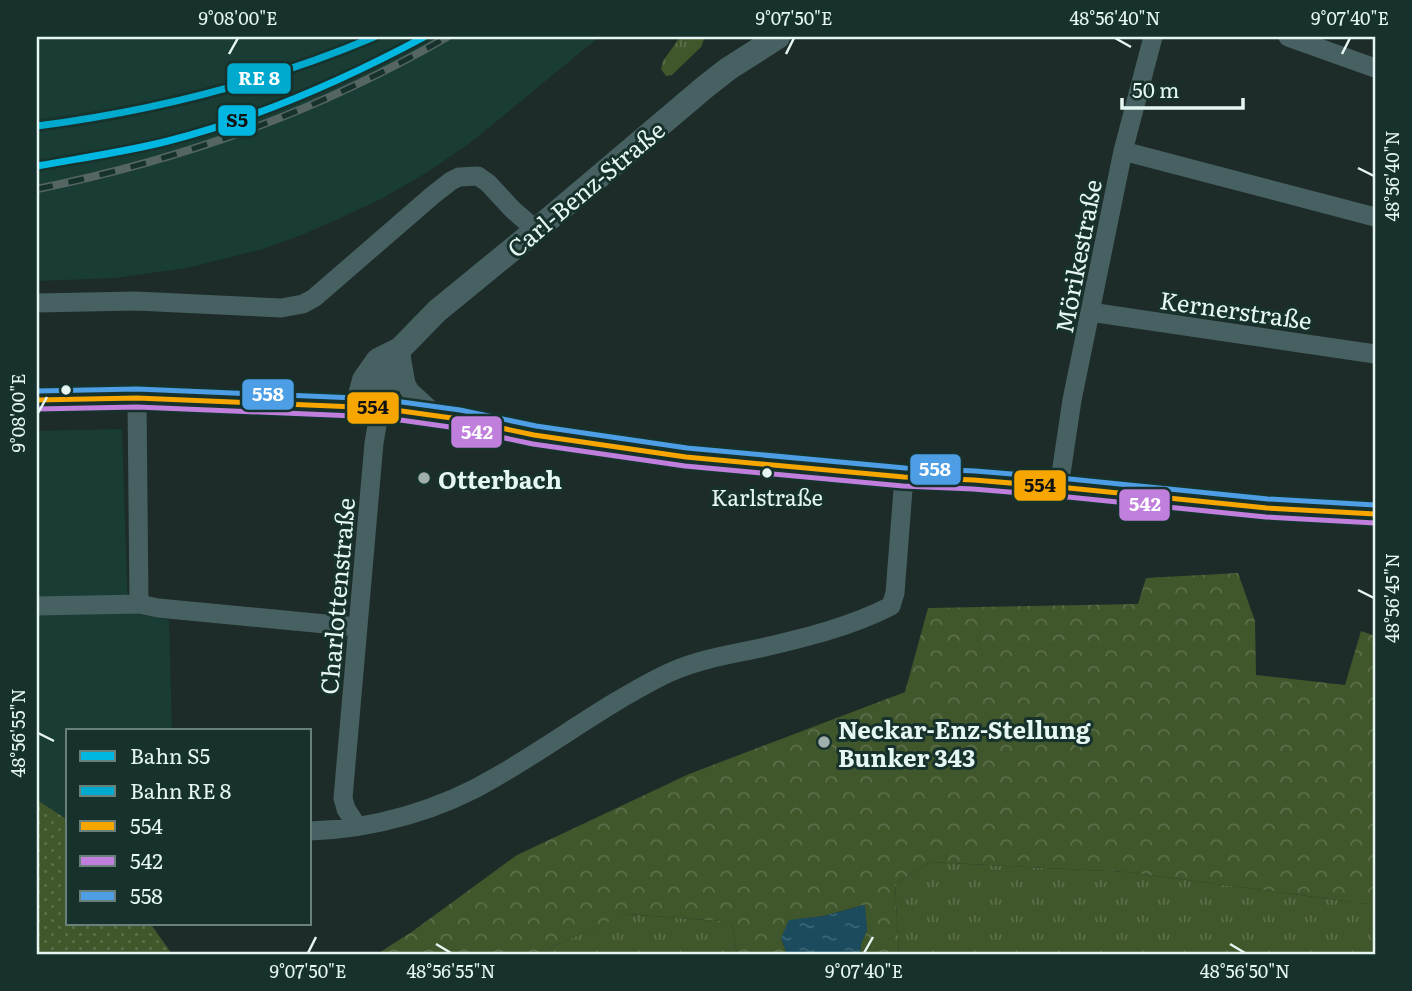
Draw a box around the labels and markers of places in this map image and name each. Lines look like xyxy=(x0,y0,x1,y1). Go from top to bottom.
unlabelled marker xyxy=(59,383,73,397)
place label: Otterbach xyxy=(438,461,562,496)
marker: Karlstraße xyxy=(760,466,774,480)
marker: Otterbach xyxy=(416,470,432,486)
place label: Karlstraße xyxy=(711,480,823,513)
place label: Neckar-Enz-Stellung Bunker 343 xyxy=(838,711,1091,774)
marker: Neckar-Enz-Stellung Bunker 343 xyxy=(816,734,832,750)

